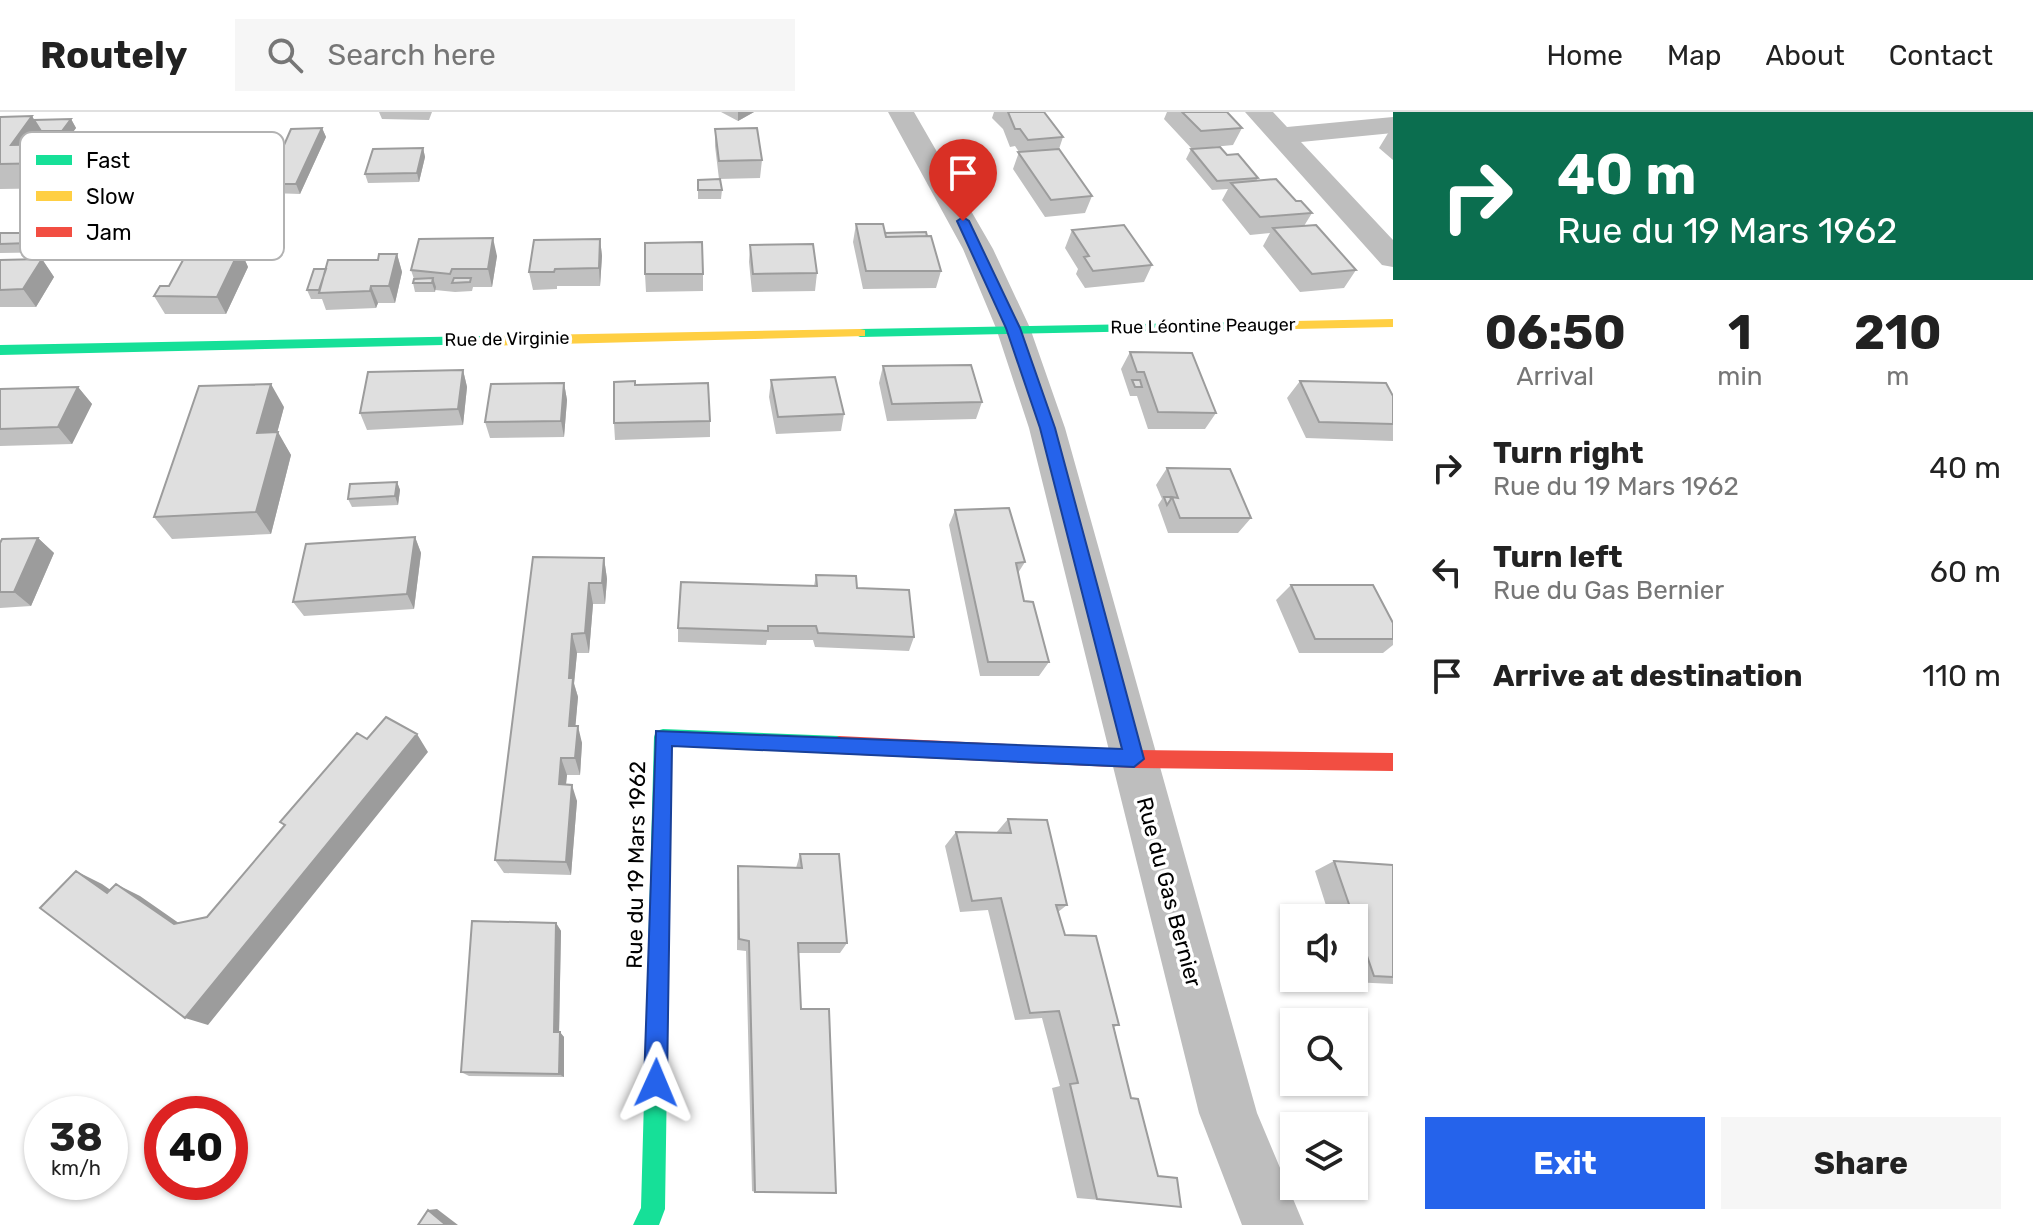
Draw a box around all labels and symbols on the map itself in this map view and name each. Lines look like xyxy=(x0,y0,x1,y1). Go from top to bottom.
legend xyxy=(20,132,284,260)
pin xyxy=(929,139,997,221)
text: Fast xyxy=(86,147,131,174)
text: Slow xyxy=(86,183,135,210)
text: Jam xyxy=(86,219,132,246)
street label: Rue Léontine Peauger xyxy=(1110,313,1296,339)
street label: Rue de Virginie xyxy=(444,327,570,351)
street label: Rue du 19 Mars 1962 xyxy=(621,761,651,969)
street label: Rue du Gas Bernier xyxy=(1131,794,1208,991)
position arrow xyxy=(614,1041,698,1125)
speed limit sign: 40 xyxy=(144,1096,248,1200)

